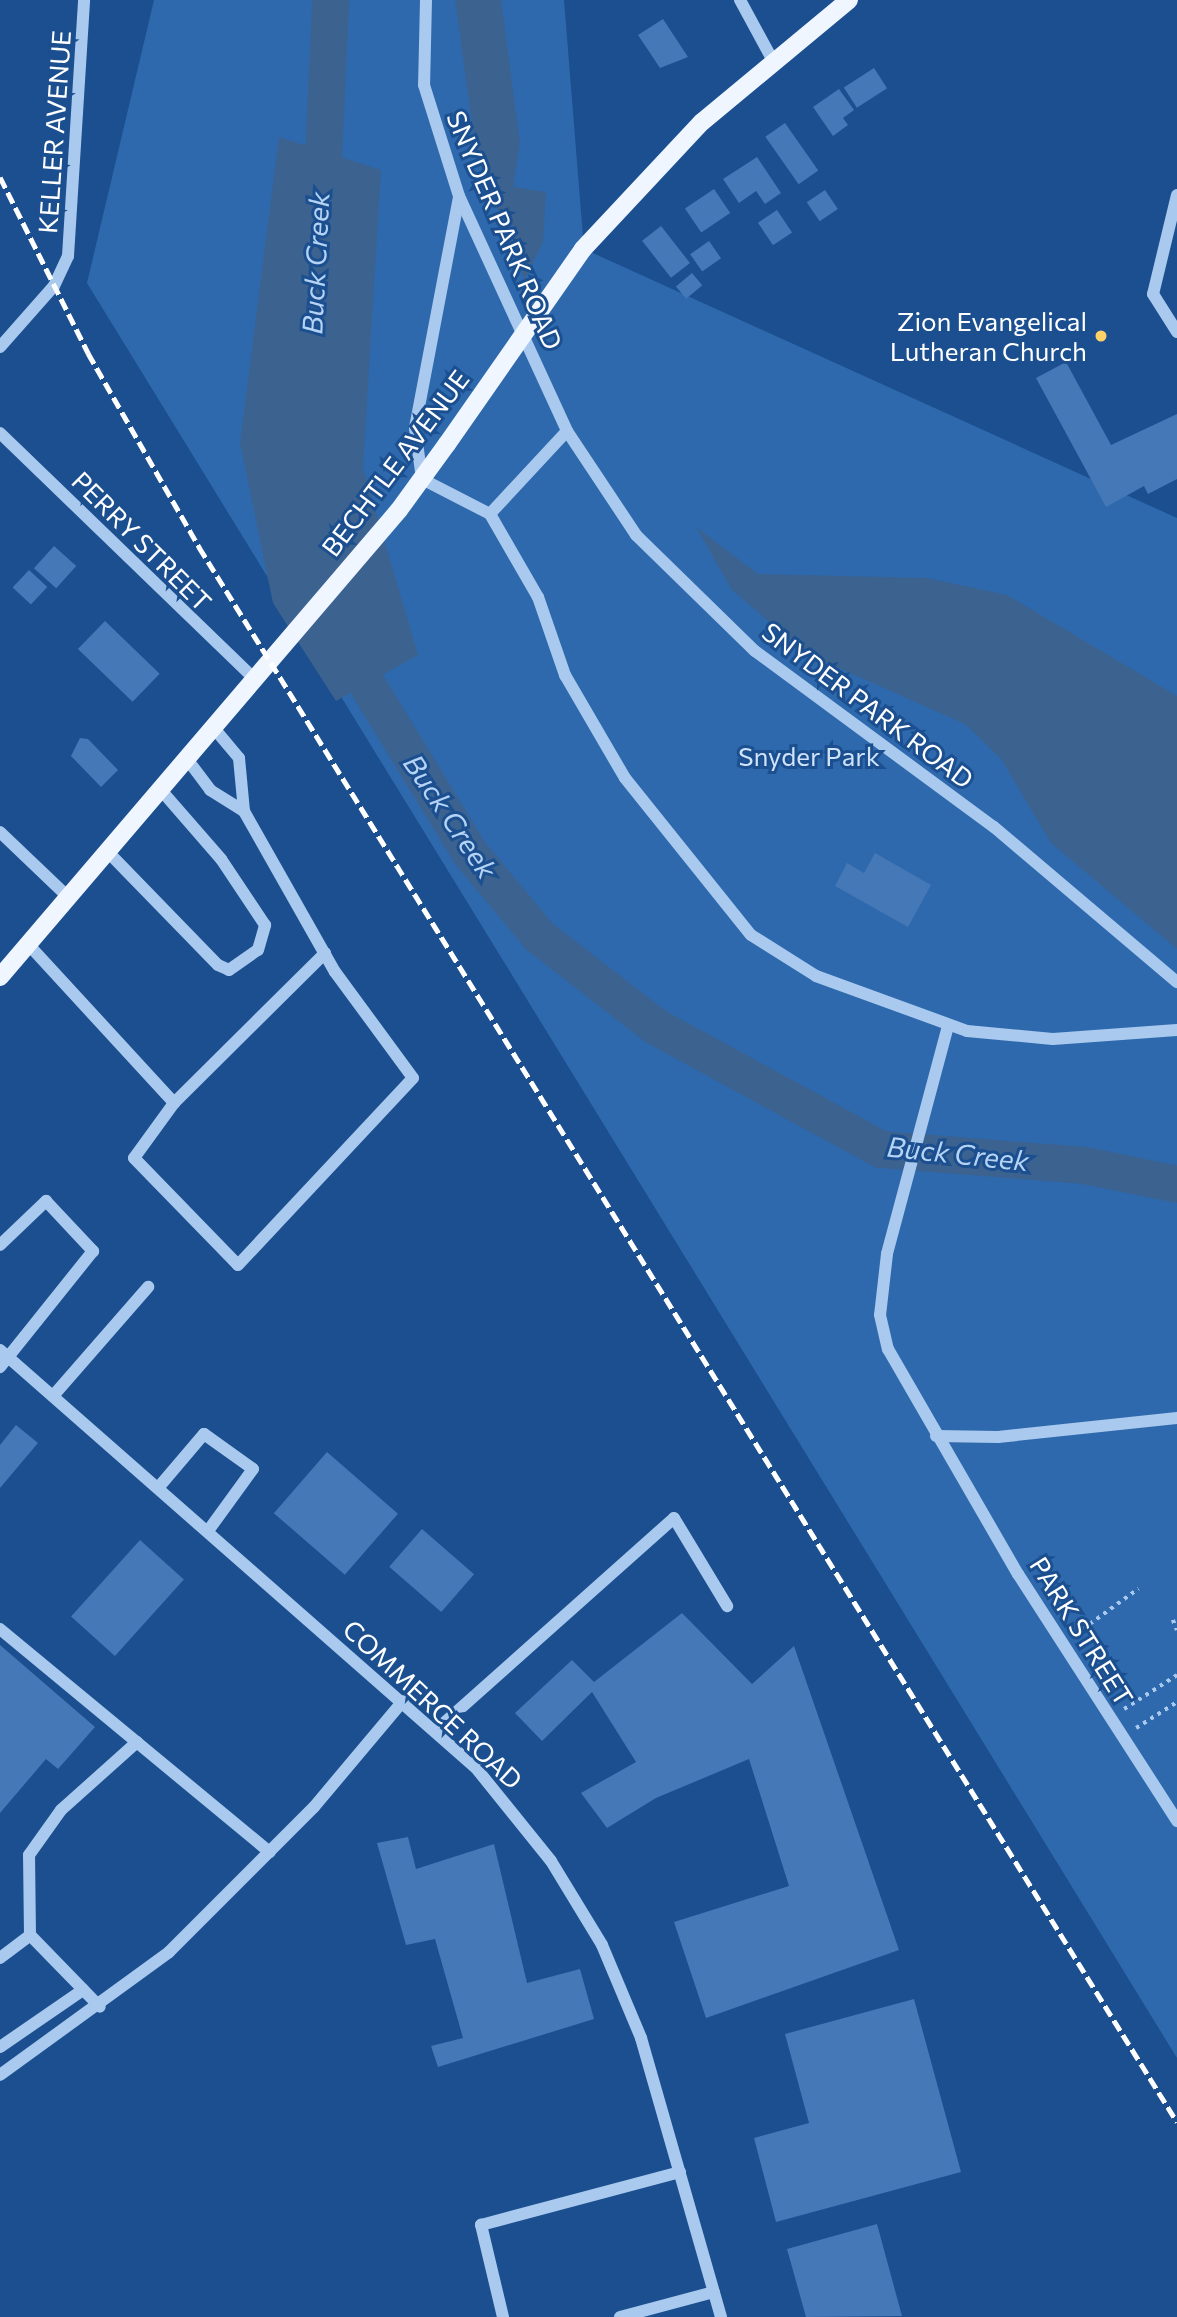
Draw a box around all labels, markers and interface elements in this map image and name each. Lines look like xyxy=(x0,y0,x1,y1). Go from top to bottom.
street label: KELLER AVENUE xyxy=(31,29,77,235)
street label: SNYDER PARK ROAD xyxy=(441,106,569,354)
water label: Buck Creek xyxy=(294,191,336,335)
place label: Zion Evangelical Lutheran Church xyxy=(890,305,1087,366)
marker: Zion Evangelical Lutheran Church xyxy=(1093,328,1109,344)
street label: BECHTLE AVENUE xyxy=(315,364,475,562)
street label: PERRY STREET xyxy=(66,465,218,617)
street label: SNYDER PARK ROAD xyxy=(756,615,980,795)
park label: Snyder Park xyxy=(738,740,880,772)
water label: Buck Creek xyxy=(397,747,505,885)
water label: Buck Creek xyxy=(885,1129,1031,1177)
street label: PARK STREET xyxy=(1024,1551,1140,1711)
street label: COMMERCE ROAD xyxy=(337,1613,529,1795)

